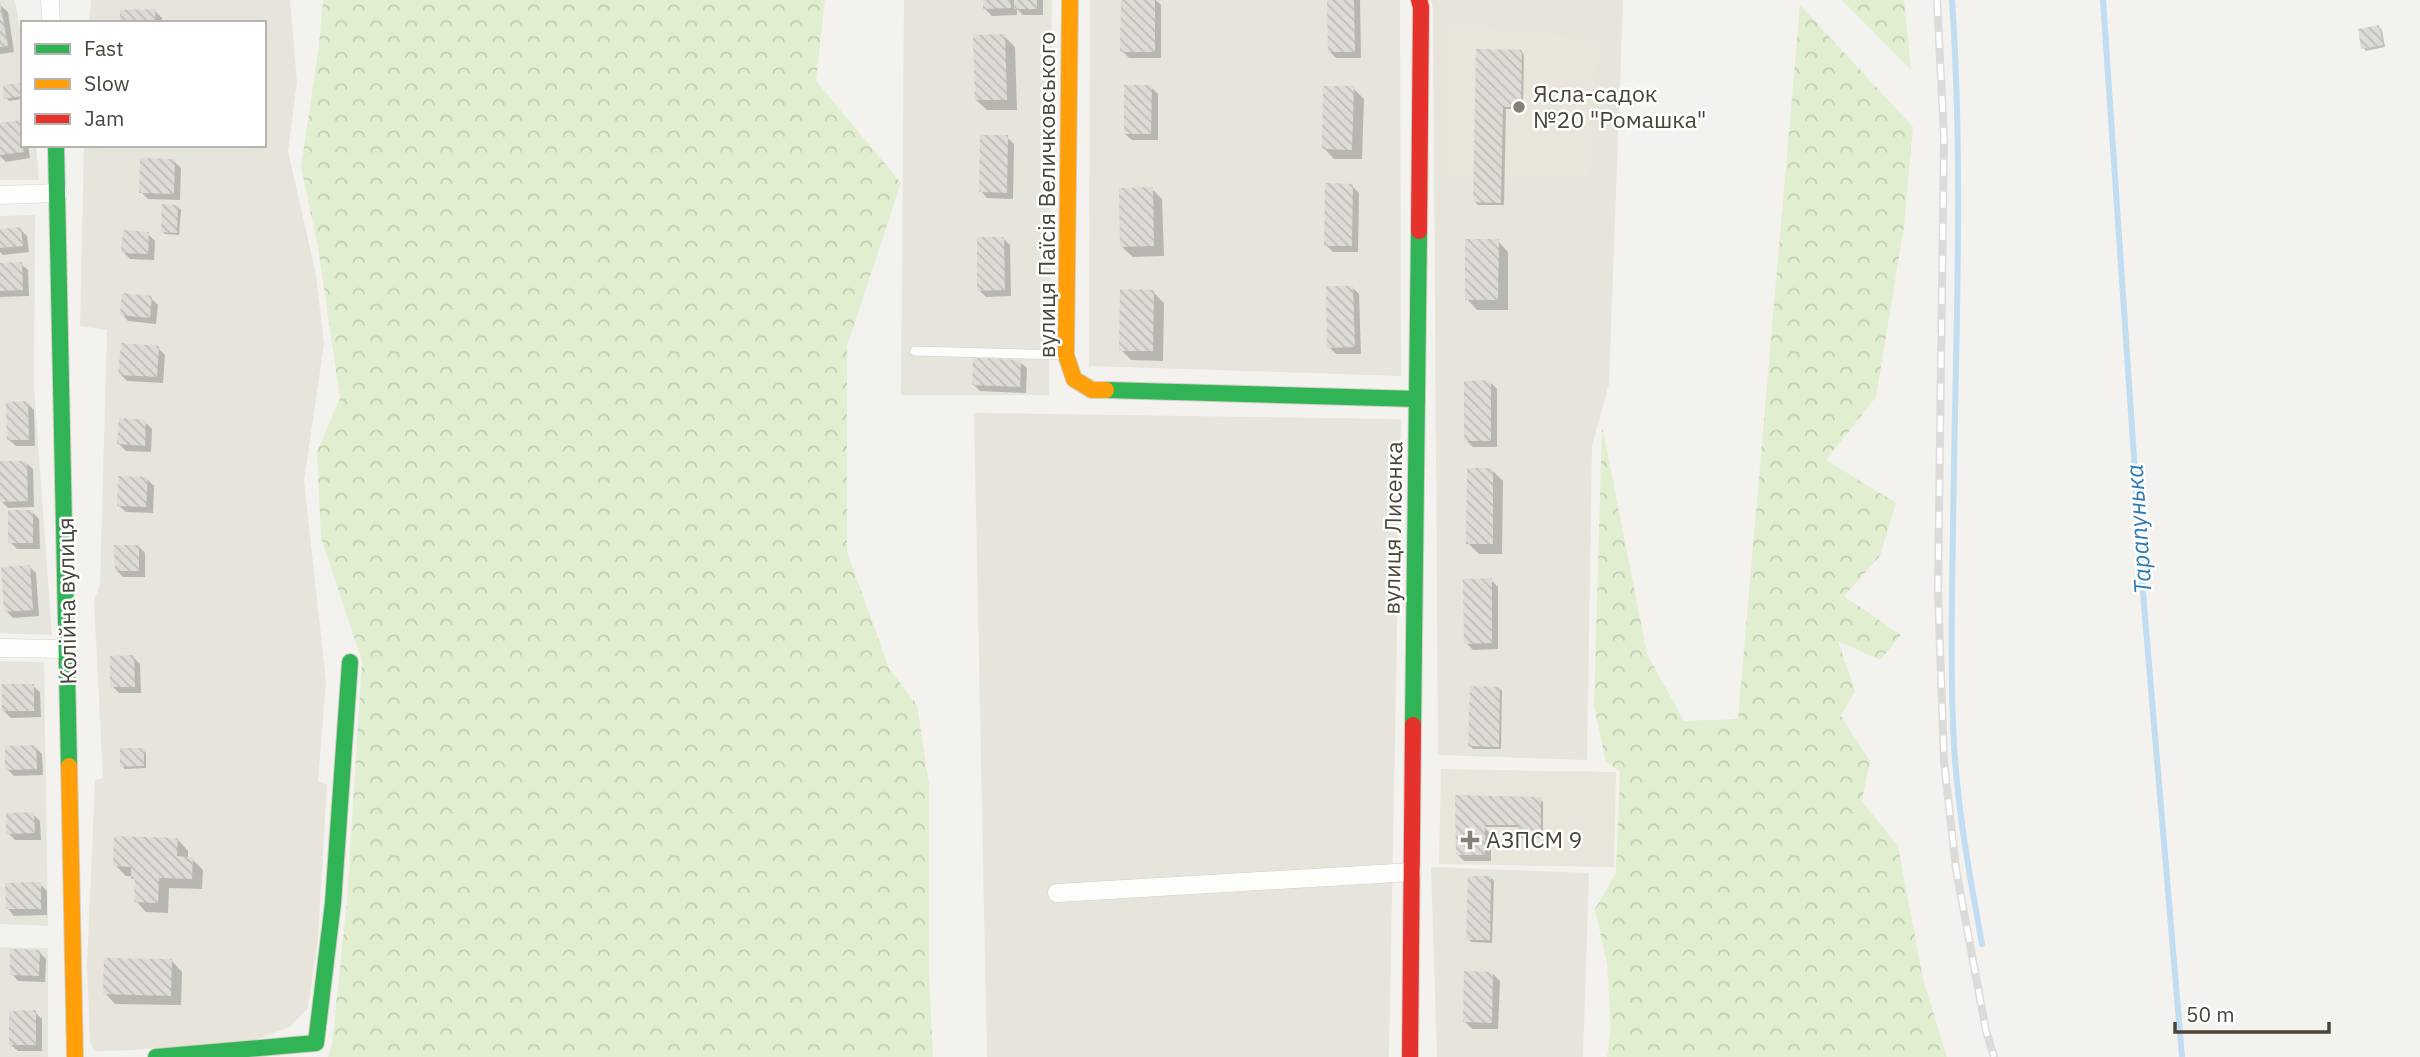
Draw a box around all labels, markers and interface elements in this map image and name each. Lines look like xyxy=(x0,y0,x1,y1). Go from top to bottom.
legend xyxy=(21,21,266,147)
street label: вулиця Паїсія Величковського xyxy=(1031,32,1061,358)
text: Fast xyxy=(84,34,124,62)
text: Slow xyxy=(84,69,130,97)
place label: Ясла-садок №20 "Ромашка" xyxy=(1533,78,1706,134)
marker: Ясла-садок №20 "Ромашка" xyxy=(1511,99,1527,115)
text: Jam xyxy=(84,104,124,132)
street label: вулиця Лисенка xyxy=(1375,441,1409,615)
water label: Тарапунька xyxy=(2117,463,2159,595)
street label: Колійна вулиця xyxy=(50,517,82,685)
place label: АЗПСМ 9 xyxy=(1486,824,1582,854)
marker: АЗПСМ 9 xyxy=(1460,830,1480,850)
scale bar xyxy=(2175,990,2329,1034)
text: 50 m xyxy=(2186,1000,2235,1028)

